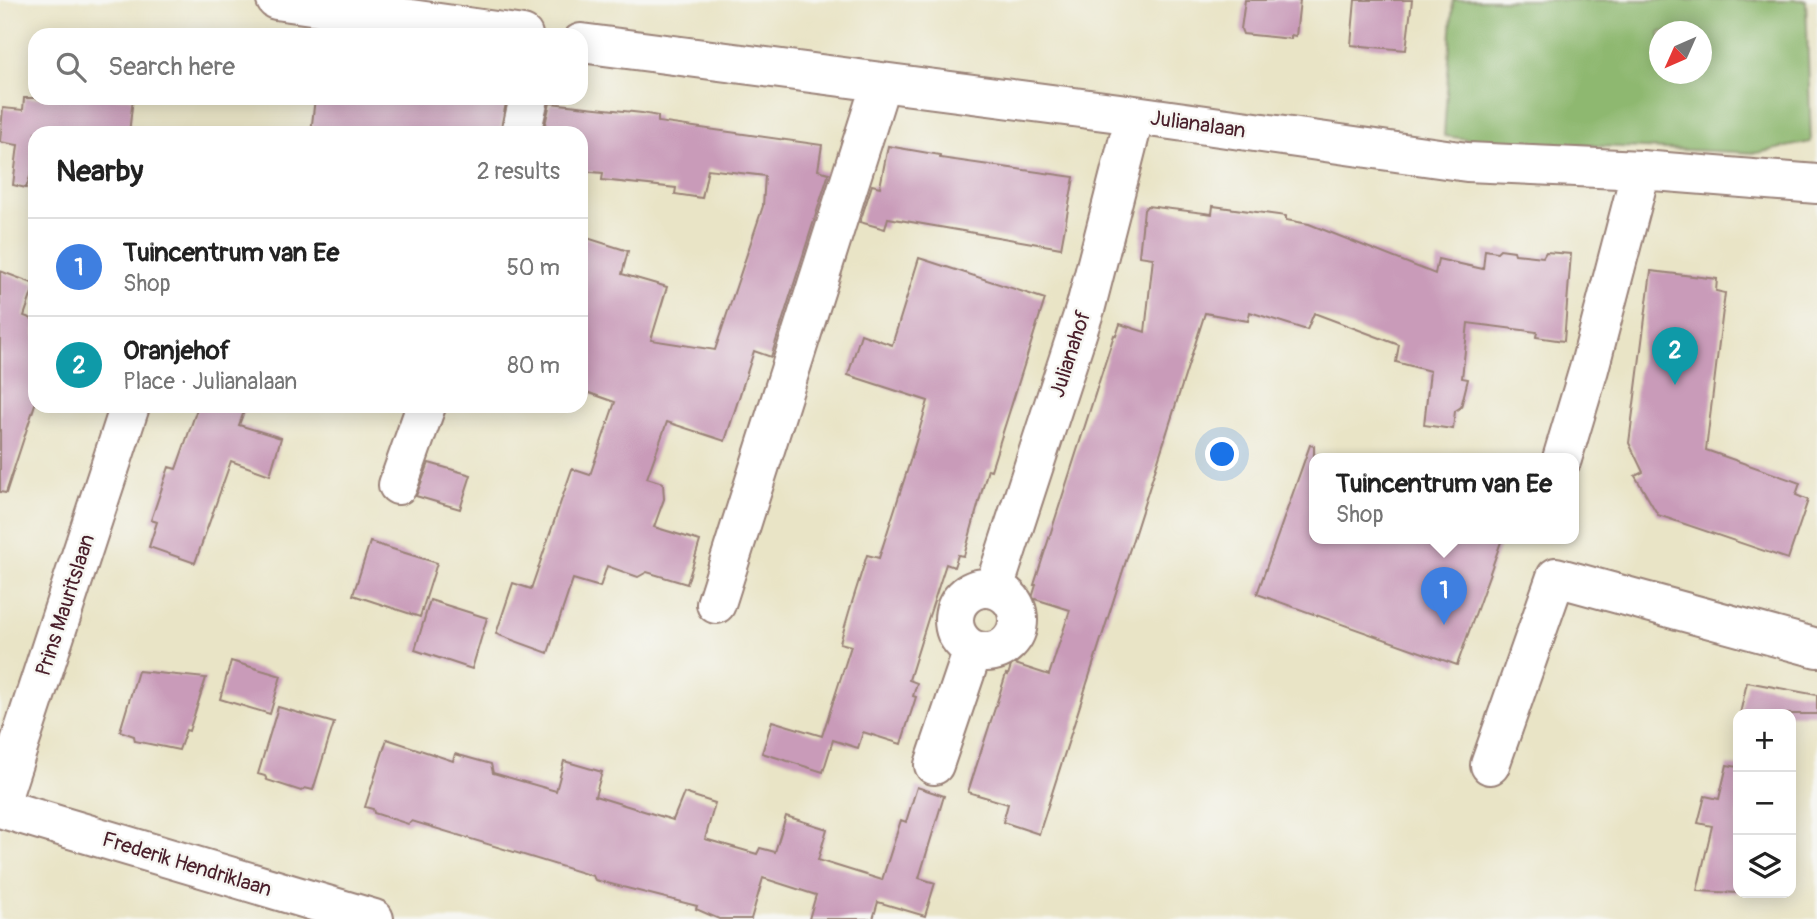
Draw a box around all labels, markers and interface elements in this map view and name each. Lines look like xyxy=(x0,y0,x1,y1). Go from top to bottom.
north arrow xyxy=(1649,21,1712,84)
search box xyxy=(28,28,588,105)
icon: search xyxy=(52,48,90,86)
text: Search here xyxy=(108,51,235,83)
street label: Julianalaan xyxy=(1149,104,1247,145)
text: Nearby xyxy=(56,153,143,190)
text: 2 results xyxy=(477,157,560,186)
text: Tuincentrum van Ee xyxy=(123,237,339,269)
text: 1 xyxy=(75,253,84,282)
text: 50 m xyxy=(506,253,560,282)
text: Shop xyxy=(123,269,171,298)
street label: Julianahof xyxy=(1044,307,1097,401)
pin: 2 xyxy=(1652,327,1698,385)
text: Oranjehof xyxy=(123,335,230,367)
text: 2 xyxy=(73,351,85,380)
text: 80 m xyxy=(507,351,560,380)
text: Place · Julianalaan xyxy=(123,367,297,396)
your location xyxy=(1205,437,1239,471)
popup xyxy=(1309,453,1579,544)
text: Tuincentrum van Ee xyxy=(1336,468,1552,500)
text: Shop xyxy=(1336,500,1384,529)
street label: Prins Mauritslaan xyxy=(30,531,101,679)
pin: 1 xyxy=(1421,567,1467,625)
map controls xyxy=(1733,709,1796,898)
button: + xyxy=(1733,709,1796,772)
button: − xyxy=(1733,772,1796,835)
street label: Frederik Hendriklaan xyxy=(99,826,275,903)
button: layers xyxy=(1733,835,1796,898)

